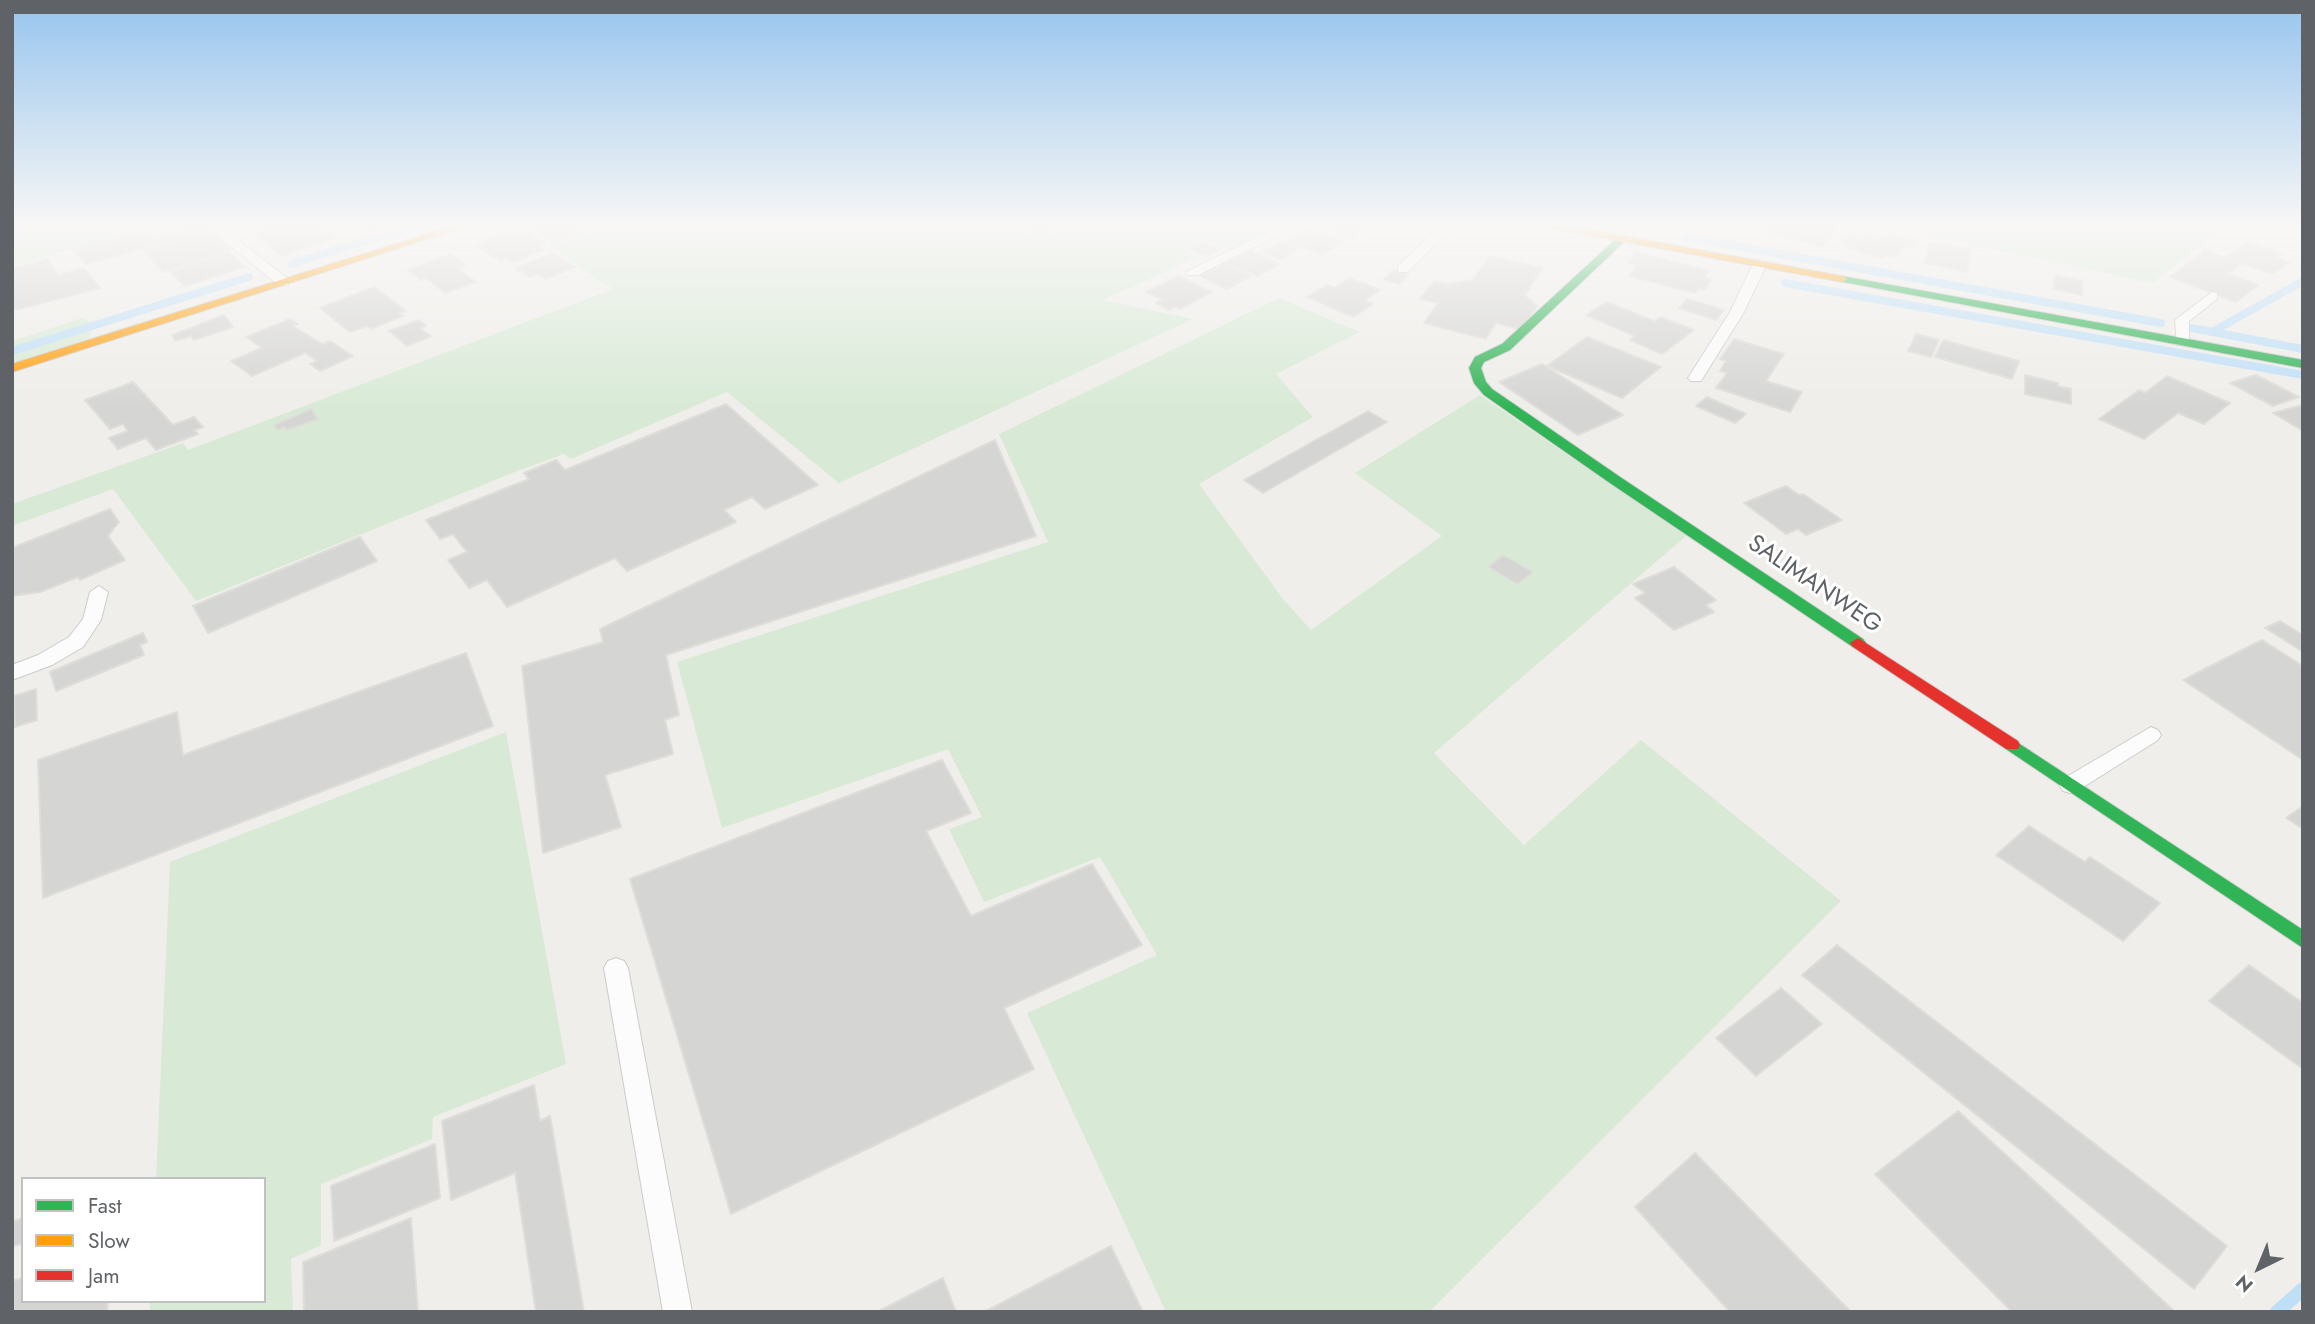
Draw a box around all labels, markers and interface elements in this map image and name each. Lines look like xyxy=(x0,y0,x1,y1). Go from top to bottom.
street label: SALIMANWEG xyxy=(1742,530,1886,640)
legend xyxy=(21,1177,266,1303)
text: Fast xyxy=(88,1191,121,1221)
text: Slow xyxy=(88,1226,130,1256)
north arrow xyxy=(2224,1233,2294,1303)
text: Jam xyxy=(88,1261,120,1291)
text: N xyxy=(2230,1269,2259,1299)

